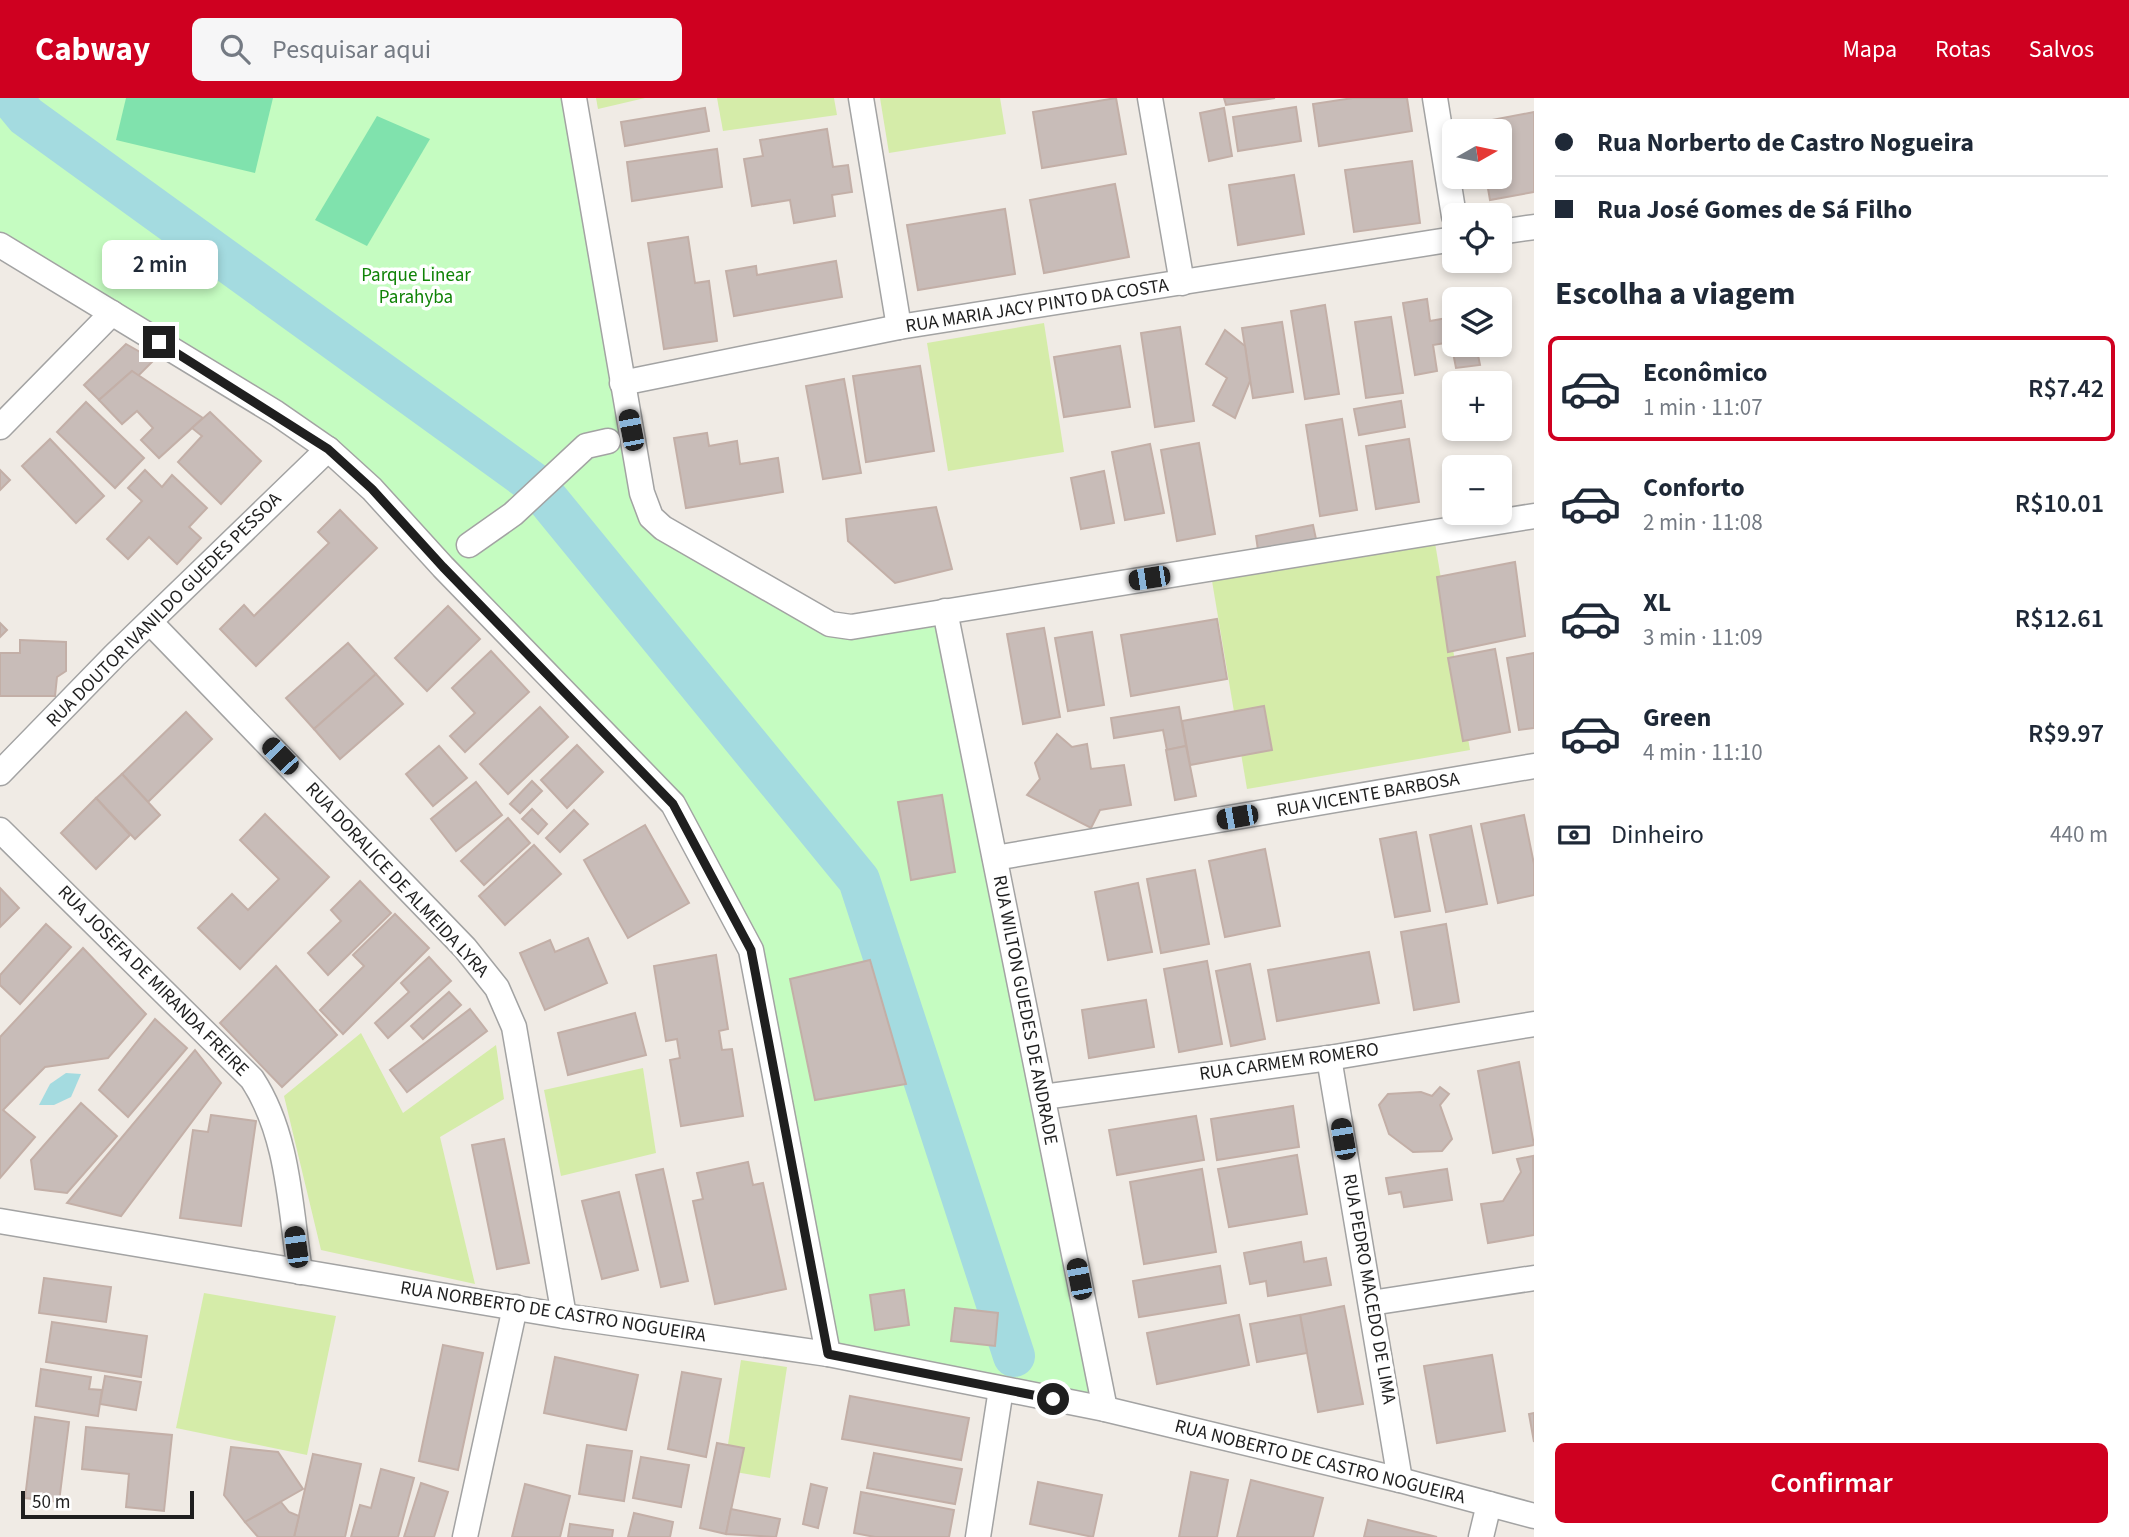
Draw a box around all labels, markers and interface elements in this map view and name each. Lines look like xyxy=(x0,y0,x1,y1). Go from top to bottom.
search box xyxy=(192,18,682,81)
text: Cabway xyxy=(35,26,150,73)
icon: search xyxy=(216,30,254,68)
text: Pesquisar aqui xyxy=(272,31,431,68)
text: Mapa xyxy=(1842,32,1897,67)
text: Rotas xyxy=(1935,32,1991,67)
text: Salvos xyxy=(2029,32,2094,67)
north arrow xyxy=(1442,119,1512,189)
map controls xyxy=(1442,119,1512,525)
text: Rua Norberto de Castro Nogueira xyxy=(1597,124,1974,161)
text: Rua José Gomes de Sá Filho xyxy=(1597,191,1912,228)
button: locate xyxy=(1442,203,1512,273)
callout: 2 min xyxy=(101,240,217,289)
text: 2 min xyxy=(133,248,187,281)
park label: Parque Linear Parahyba xyxy=(361,262,471,311)
text: Escolha a viagem xyxy=(1555,271,1795,317)
street label: RUA MARIA JACY PINTO DA COSTA xyxy=(904,272,1171,340)
button: layers xyxy=(1442,287,1512,357)
route end xyxy=(143,326,175,358)
text: Econômico xyxy=(1643,354,1768,391)
icon: car xyxy=(1559,357,1622,420)
text: R$7.42 xyxy=(2028,370,2104,407)
button: + xyxy=(1442,371,1512,441)
text: 1 min · 11:07 xyxy=(1643,391,1763,424)
car xyxy=(617,407,646,453)
button: − xyxy=(1442,455,1512,525)
text: Conforto xyxy=(1643,469,1745,506)
icon: car xyxy=(1559,472,1622,535)
text: R$10.01 xyxy=(2015,485,2104,522)
street label: RUA DOUTOR IVANILDO GUEDES PESSOA xyxy=(40,486,288,734)
text: 2 min · 11:08 xyxy=(1643,506,1763,539)
car xyxy=(1127,564,1172,592)
text: XL xyxy=(1643,584,1671,621)
icon: car xyxy=(1559,587,1622,650)
text: R$12.61 xyxy=(2015,600,2104,637)
text: 3 min · 11:09 xyxy=(1643,621,1763,654)
text: Green xyxy=(1643,699,1711,736)
icon: car xyxy=(1559,702,1622,765)
text: R$9.97 xyxy=(2028,715,2104,752)
car xyxy=(258,734,303,778)
text: 4 min · 11:10 xyxy=(1643,736,1763,769)
street label: RUA VICENTE BARBOSA xyxy=(1274,765,1462,824)
street label: RUA DORALICE DE ALMEIDA LYRA xyxy=(299,776,495,984)
car xyxy=(1215,803,1260,831)
icon: cash xyxy=(1555,816,1593,854)
text: Dinheiro xyxy=(1611,816,1704,853)
text: 440 m xyxy=(2050,818,2108,851)
street label: RUA WILTON GUEDES DE ANDRADE xyxy=(986,873,1064,1147)
street label: RUA JOSEFA DE MIRANDA FREIRE xyxy=(51,879,255,1083)
street label: RUA CARMEM ROMERO xyxy=(1198,1036,1380,1088)
car xyxy=(1330,1116,1357,1162)
street label: RUA PEDRO MACEDO DE LIMA xyxy=(1335,1172,1403,1407)
car xyxy=(283,1225,310,1269)
car xyxy=(1065,1256,1094,1302)
street label: RUA NORBERTO DE CASTRO NOGUEIRA xyxy=(398,1274,709,1350)
route start xyxy=(1037,1383,1069,1415)
street label: RUA NOBERTO DE CASTRO NOGUEIRA xyxy=(1172,1413,1469,1511)
button: Confirmar xyxy=(1555,1443,2108,1523)
scale bar xyxy=(21,1488,194,1520)
text: 50 m xyxy=(32,1489,70,1516)

